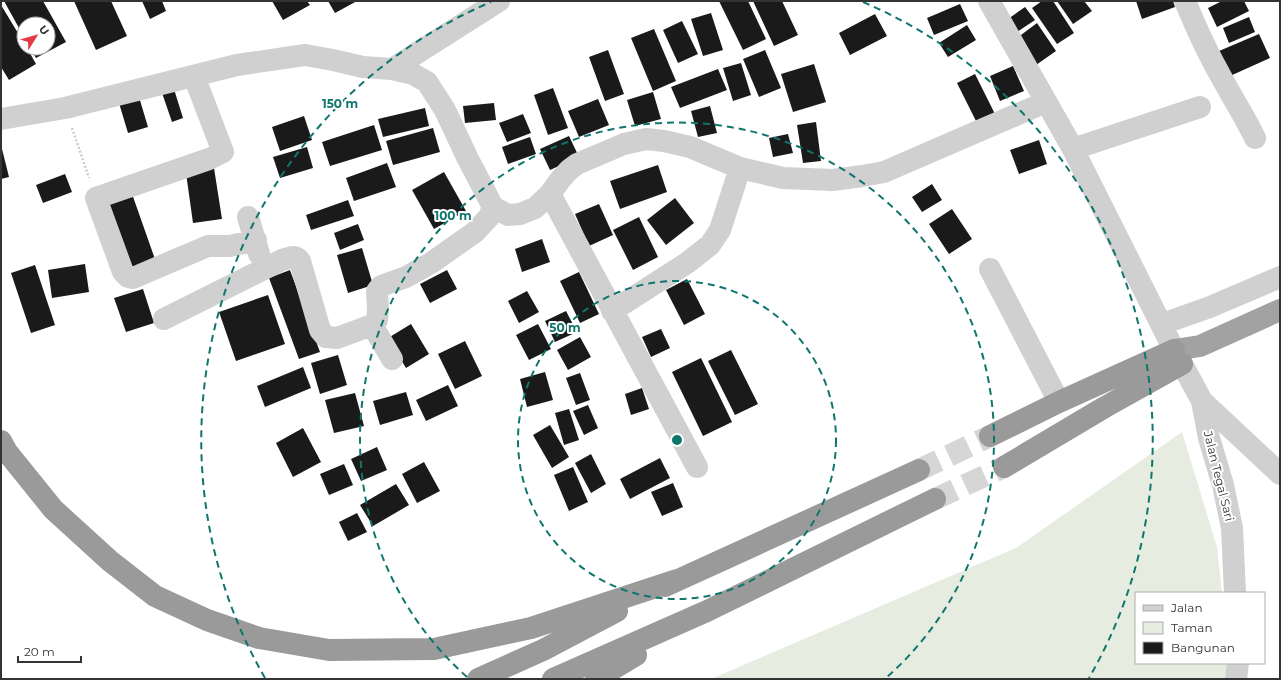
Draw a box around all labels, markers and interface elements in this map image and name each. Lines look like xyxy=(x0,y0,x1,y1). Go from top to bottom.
north arrow xyxy=(16,16,56,56)
text: U xyxy=(36,22,52,38)
text: 150 m xyxy=(322,96,358,111)
text: 100 m xyxy=(435,208,471,223)
text: 50 m xyxy=(549,320,581,335)
street label: Jalan Tegal Sari xyxy=(1200,428,1237,523)
centre of rings xyxy=(670,433,684,447)
legend xyxy=(1135,592,1265,664)
text: Jalan xyxy=(1170,600,1203,615)
text: Taman xyxy=(1171,620,1213,635)
scale bar xyxy=(18,638,81,664)
text: Bangunan xyxy=(1171,640,1235,655)
text: 20 m xyxy=(24,644,55,659)

